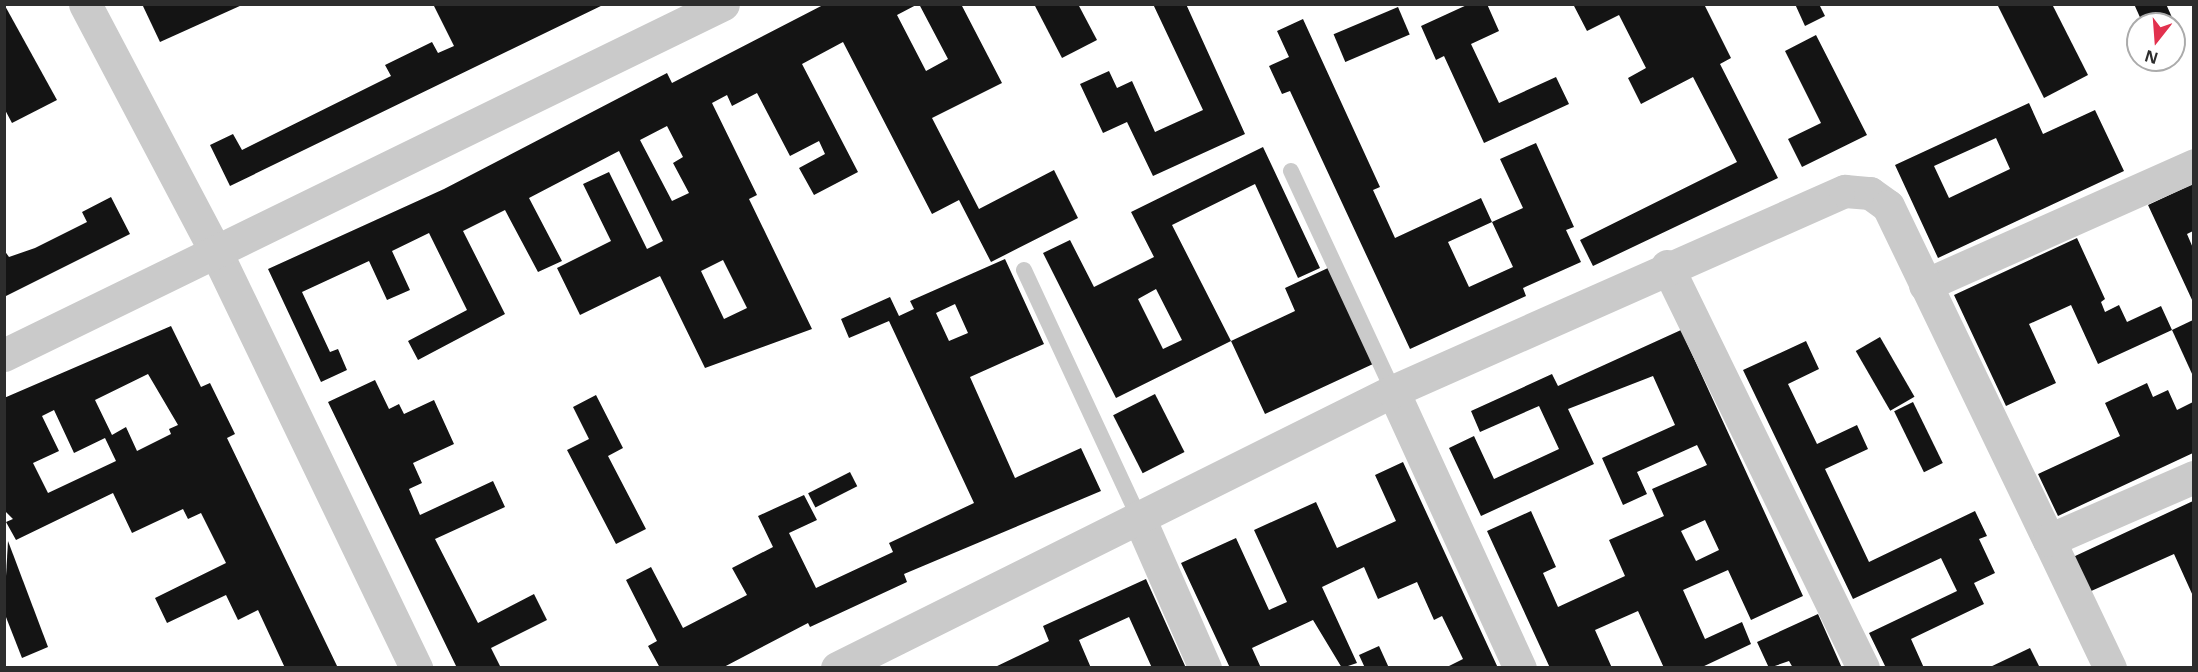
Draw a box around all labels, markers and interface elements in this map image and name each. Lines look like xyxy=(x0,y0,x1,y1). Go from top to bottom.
north arrow xyxy=(2126,12,2186,72)
text: N xyxy=(2142,45,2161,70)

